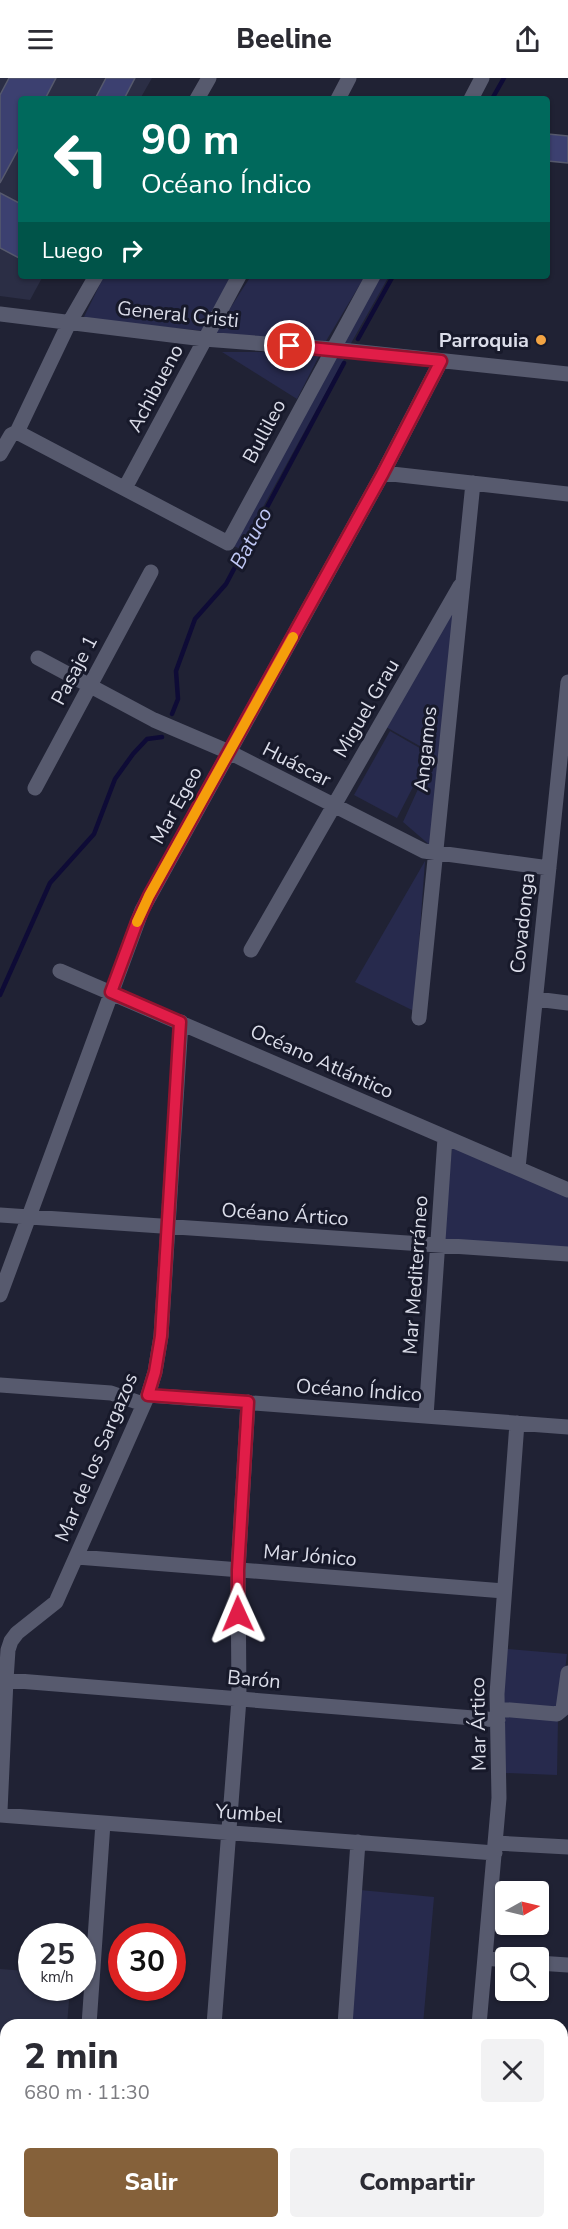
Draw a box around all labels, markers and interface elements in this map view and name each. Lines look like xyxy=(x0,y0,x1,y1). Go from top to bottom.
text: Beeline xyxy=(236,21,332,58)
icon: menu xyxy=(24,23,57,56)
icon: share xyxy=(511,23,544,56)
text: 90 m xyxy=(141,112,240,169)
icon: left xyxy=(42,120,120,198)
text: Océano Índico xyxy=(141,166,311,203)
icon: right xyxy=(115,234,148,267)
text: Luego xyxy=(42,236,103,266)
street label: General Cristi xyxy=(116,295,240,334)
pin xyxy=(264,320,315,371)
place label: Parroquia xyxy=(439,327,529,354)
icon: arrive xyxy=(273,329,306,362)
marker: Parroquia xyxy=(534,333,548,347)
street label: Achibueno xyxy=(121,340,190,437)
street label: Bullileo xyxy=(236,395,293,468)
water label: Batuco xyxy=(223,502,279,574)
street label: Pasaje 1 xyxy=(45,631,104,710)
street label: Miguel Grau xyxy=(327,654,406,763)
street label: Angamos xyxy=(408,705,443,793)
street label: Huáscar xyxy=(258,736,336,793)
street label: Mar Egeo xyxy=(144,761,209,849)
street label: Covadonga xyxy=(504,871,541,975)
street label: Océano Atlántico xyxy=(246,1018,398,1105)
street label: Mar Mediterráneo xyxy=(396,1195,435,1356)
street label: Océano Ártico xyxy=(220,1197,349,1232)
street label: Mar de los Sargazos xyxy=(49,1369,144,1546)
street label: Océano Índico xyxy=(295,1373,423,1408)
street label: Mar Jónico xyxy=(262,1538,358,1573)
position arrow xyxy=(206,1582,270,1646)
street label: Barón xyxy=(226,1664,282,1695)
street label: Mar Ártico xyxy=(464,1677,493,1771)
street label: Yumbel xyxy=(214,1798,283,1829)
north arrow xyxy=(495,1881,549,1935)
map controls xyxy=(495,1881,549,2001)
speed limit sign: 30 xyxy=(108,1923,186,2001)
text: 25 xyxy=(39,1934,75,1975)
button: search xyxy=(495,1947,549,2001)
text: km/h xyxy=(40,1967,74,1987)
text: 2 min xyxy=(24,2032,119,2081)
button: close xyxy=(481,2039,544,2102)
text: 680 m · 11:30 xyxy=(24,2079,150,2106)
button: Salir xyxy=(24,2148,278,2217)
button: Compartir xyxy=(290,2148,544,2217)

